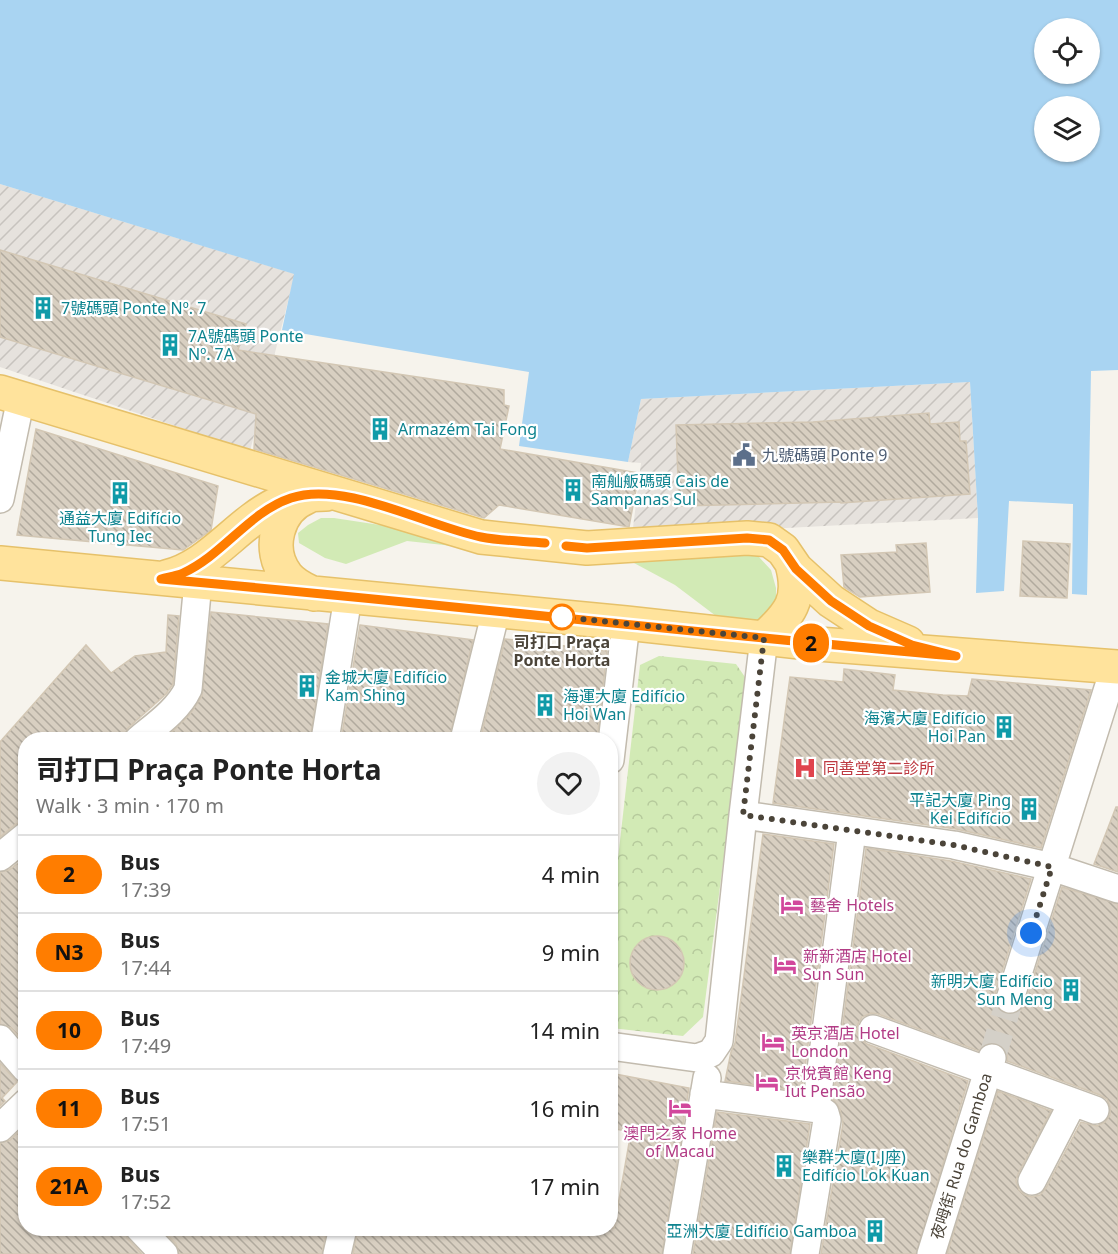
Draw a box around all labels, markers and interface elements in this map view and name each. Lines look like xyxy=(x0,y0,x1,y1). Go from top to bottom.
map controls xyxy=(1034,18,1100,162)
button: locate xyxy=(1034,18,1100,84)
button: layers xyxy=(1034,96,1100,162)
building icon: 7號碼頭 Ponte Nº. 7 xyxy=(30,295,56,321)
place label: 7號碼頭 Ponte Nº. 7 xyxy=(61,297,206,319)
place label: 7A號碼頭 Ponte Nº. 7A xyxy=(188,325,304,365)
building icon: 7A號碼頭 Ponte Nº. 7A xyxy=(157,332,183,358)
building icon: Armazém Tai Fong xyxy=(367,416,393,442)
place label: Armazém Tai Fong xyxy=(398,418,537,440)
public building icon: 九號碼頭 Ponte 9 xyxy=(731,442,757,468)
place label: 九號碼頭 Ponte 9 xyxy=(762,444,888,466)
place label: 南舢舨碼頭 Cais de Sampanas Sul xyxy=(591,470,729,510)
building icon: 南舢舨碼頭 Cais de Sampanas Sul xyxy=(560,477,586,503)
building icon: 通益大廈 Edifício Tung Iec xyxy=(107,480,133,506)
place label: 通益大廈 Edifício Tung Iec xyxy=(59,507,181,547)
marker: 司打口 Praça Ponte Horta xyxy=(549,604,575,630)
line badge: 2 xyxy=(792,624,830,662)
text: 2 xyxy=(805,629,817,657)
place label: 司打口 Praça Ponte Horta xyxy=(514,631,610,671)
place label: 金城大廈 Edifício Kam Shing xyxy=(325,666,447,706)
building icon: 金城大廈 Edifício Kam Shing xyxy=(294,673,320,699)
place label: 海運大廈 Edifício Hoi Wan xyxy=(563,685,685,725)
building icon: 海運大廈 Edifício Hoi Wan xyxy=(532,692,558,718)
place label: 海濱大廈 Edifício Hoi Pan xyxy=(864,707,986,747)
building icon: 海濱大廈 Edifício Hoi Pan xyxy=(991,714,1017,740)
text: 司打口 Praça Ponte Horta xyxy=(36,750,382,788)
button: heart xyxy=(537,752,600,815)
hospital icon: 同善堂第二診所 xyxy=(792,755,818,781)
place label: 同善堂第二診所 xyxy=(823,757,935,779)
place label: 平記大廈 Ping Kei Edifício xyxy=(909,789,1011,829)
text: Walk · 3 min · 170 m xyxy=(36,792,224,819)
building icon: 平記大廈 Ping Kei Edifício xyxy=(1016,796,1042,822)
text: Bus xyxy=(120,846,160,876)
text: 4 min xyxy=(542,859,600,889)
text: 2 xyxy=(63,860,75,888)
text: 17:39 xyxy=(120,876,171,903)
hotel icon: 藝舍 Hotels xyxy=(779,892,805,918)
place label: 藝舍 Hotels xyxy=(810,894,894,916)
your location xyxy=(1016,918,1046,948)
text: Bus xyxy=(120,924,160,954)
text: 9 min xyxy=(542,937,600,967)
text: N3 xyxy=(54,938,84,966)
place label: 新新酒店 Hotel Sun Sun xyxy=(803,945,912,985)
hotel icon: 新新酒店 Hotel Sun Sun xyxy=(772,952,798,978)
text: 17:44 xyxy=(120,954,171,981)
place label: 新明大廈 Edifício Sun Meng xyxy=(931,970,1053,1010)
building icon: 新明大廈 Edifício Sun Meng xyxy=(1058,977,1084,1003)
text: Bus xyxy=(120,1002,160,1032)
text: 14 min xyxy=(529,1015,600,1045)
text: 10 xyxy=(57,1016,81,1044)
place label: 英京酒店 Hotel London xyxy=(791,1022,900,1062)
hotel icon: 英京酒店 Hotel London xyxy=(760,1029,786,1055)
text: 17:49 xyxy=(120,1032,171,1059)
place label: 京悅賓館 Keng Iut Pensão xyxy=(785,1062,892,1102)
hotel icon: 京悅賓館 Keng Iut Pensão xyxy=(754,1069,780,1095)
street label: 夜呣街 Rua do Gamboa xyxy=(925,1070,997,1242)
text: Bus xyxy=(120,1080,160,1110)
text: 16 min xyxy=(529,1093,600,1123)
text: 11 xyxy=(57,1094,81,1122)
hotel icon: 澳門之家 Home of Macau xyxy=(667,1095,693,1121)
text: 17:51 xyxy=(120,1110,171,1137)
place label: 澳門之家 Home of Macau xyxy=(623,1122,737,1162)
place label: 樂群大廈(I,J座) Edifício Lok Kuan xyxy=(802,1146,930,1186)
building icon: 樂群大廈(I,J座) Edifício Lok Kuan xyxy=(771,1153,797,1179)
text: Bus xyxy=(120,1158,160,1188)
text: 17 min xyxy=(529,1171,600,1201)
text: 21A xyxy=(50,1172,88,1200)
text: 17:52 xyxy=(120,1188,171,1215)
building icon: 亞洲大廈 Edifício Gamboa xyxy=(862,1218,888,1244)
place label: 亞洲大廈 Edifício Gamboa xyxy=(667,1220,857,1242)

